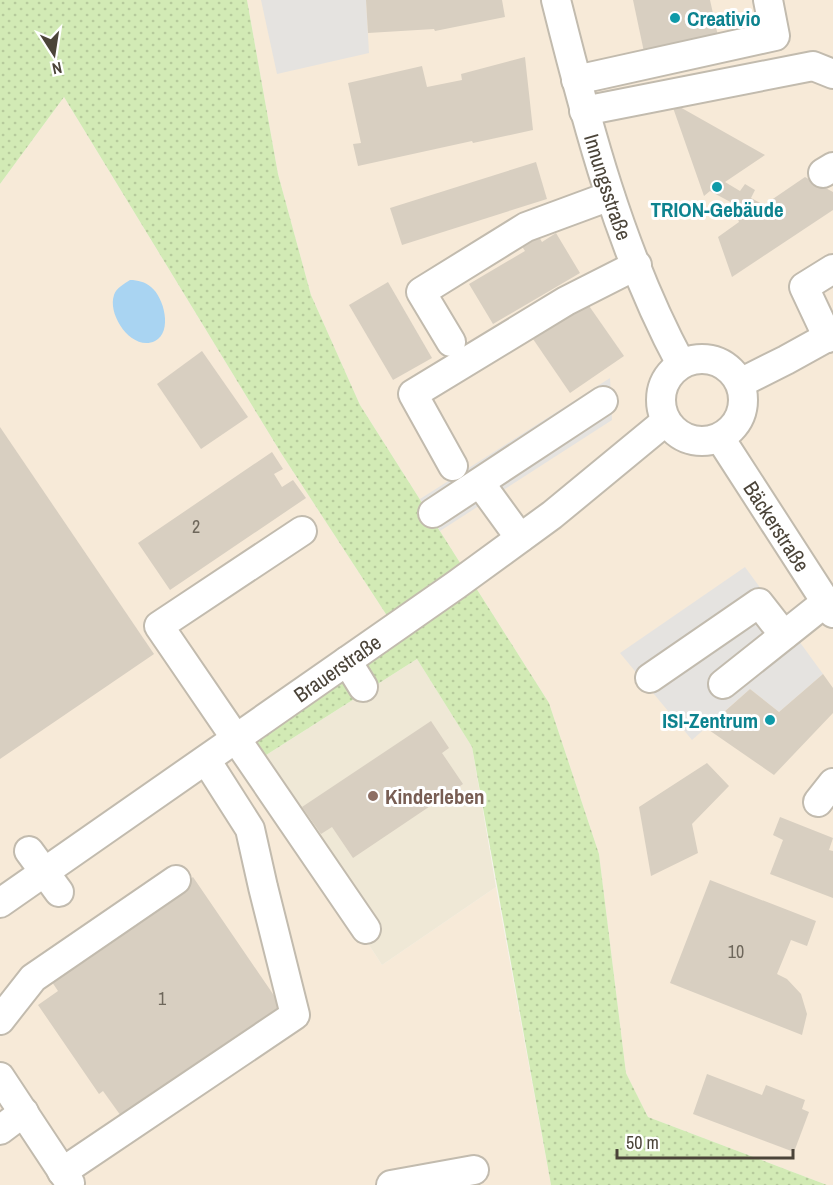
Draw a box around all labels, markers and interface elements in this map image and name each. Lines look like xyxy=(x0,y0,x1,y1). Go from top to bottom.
place label: Creativio xyxy=(687,4,761,33)
marker: Creativio xyxy=(668,11,682,25)
north arrow xyxy=(24,24,84,84)
text: N xyxy=(50,57,64,80)
street label: Innungsstraße xyxy=(578,130,639,244)
marker: TRION-Gebäude xyxy=(710,180,724,194)
place label: TRION-Gebäude xyxy=(651,195,784,224)
street label: Bäckerstraße xyxy=(737,475,817,577)
house number: 2 xyxy=(192,514,200,539)
street label: Brauerstraße xyxy=(288,627,387,709)
place label: ISI-Zentrum xyxy=(662,706,758,735)
marker: ISI-Zentrum xyxy=(763,713,777,727)
place label: Kinderleben xyxy=(385,782,485,811)
marker: Kinderleben xyxy=(366,789,380,803)
house number: 10 xyxy=(728,939,744,964)
house number: 1 xyxy=(158,986,167,1011)
scale bar xyxy=(617,1122,792,1160)
text: 50 m xyxy=(626,1130,659,1155)

